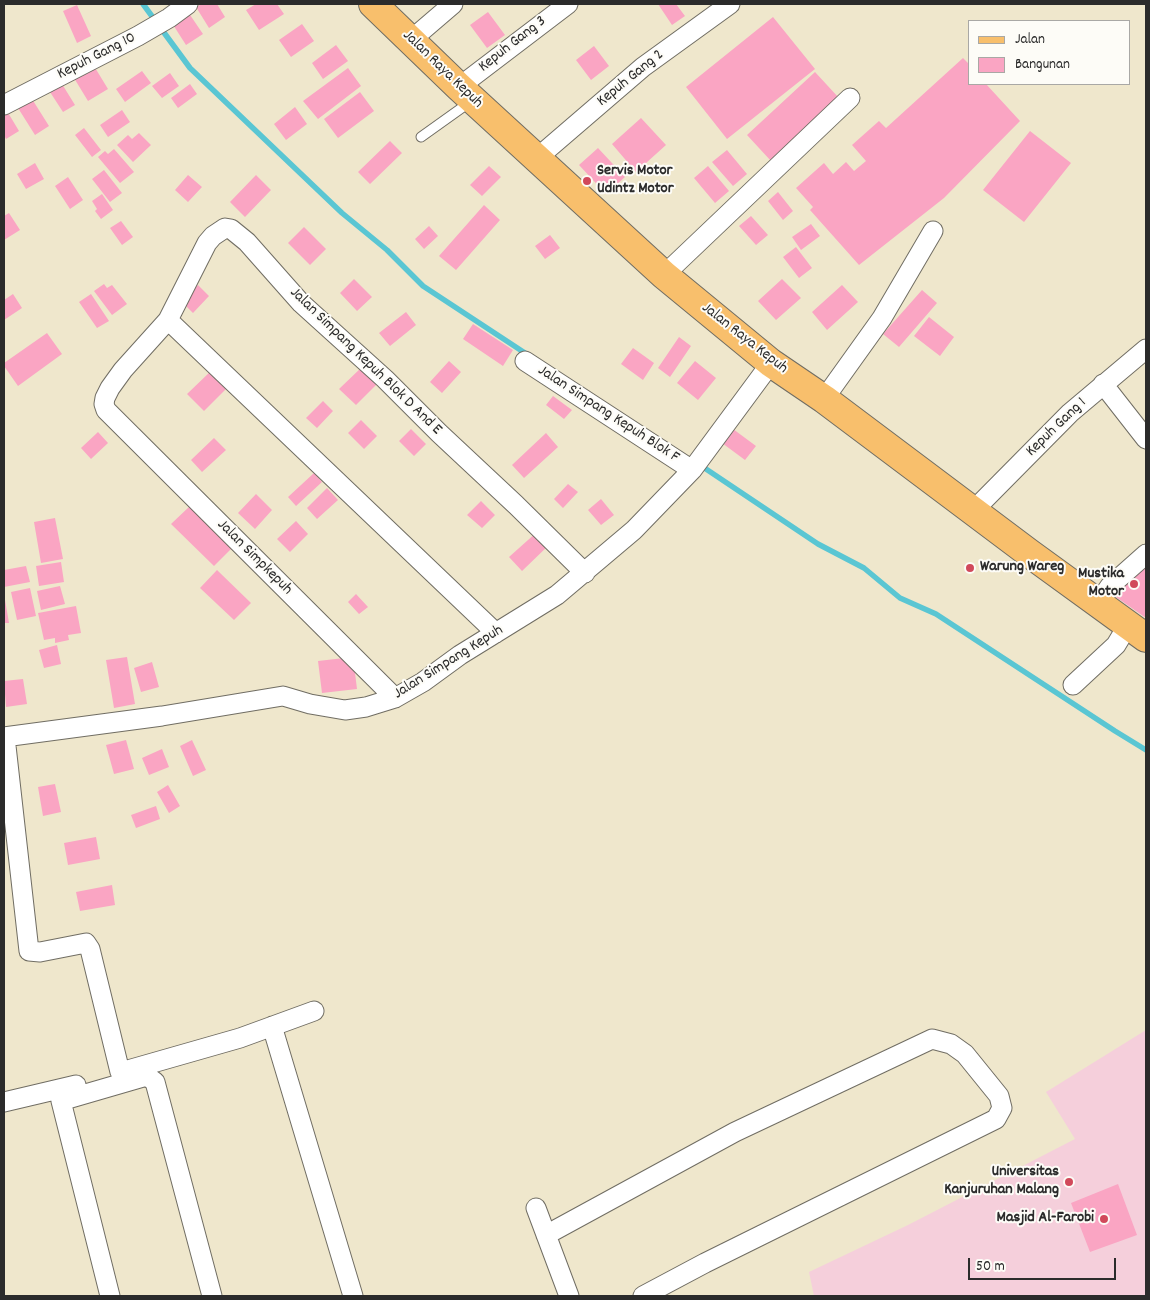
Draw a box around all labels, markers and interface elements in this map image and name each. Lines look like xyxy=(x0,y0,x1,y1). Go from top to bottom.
street label: Kepuh Gang 3 xyxy=(475,13,551,77)
legend xyxy=(968,20,1130,85)
street label: Jalan Raya Kepuh xyxy=(398,27,486,113)
street label: Kepuh Gang 10 xyxy=(55,29,139,85)
text: Jalan xyxy=(1015,29,1045,51)
street label: Kepuh Gang 2 xyxy=(594,46,668,112)
text: Bangunan xyxy=(1015,54,1070,76)
place label: Servis Motor Udintz Motor xyxy=(597,162,674,200)
marker: Servis Motor Udintz Motor xyxy=(581,175,593,187)
street label: Jalan Simpang Kepuh Blok D And E xyxy=(285,284,445,440)
street label: Jalan Raya Kepuh xyxy=(697,299,791,379)
street label: Jalan Simpang Kepuh Blok F xyxy=(534,362,682,468)
street label: Kepuh Gang 1 xyxy=(1023,394,1091,462)
street label: Jalan Simpkepuh xyxy=(212,516,296,600)
place label: Warung Wareg xyxy=(980,558,1064,578)
marker: Warung Wareg xyxy=(964,562,976,574)
place label: Mustika Motor xyxy=(1078,565,1124,603)
marker: Mustika Motor xyxy=(1128,578,1140,590)
street label: Jalan Simpang Kepuh xyxy=(391,622,507,704)
place label: Universitas Kanjuruhan Malang xyxy=(944,1163,1059,1201)
marker: Universitas Kanjuruhan Malang xyxy=(1063,1176,1075,1188)
place label: Masjid Al-Farobi xyxy=(997,1209,1094,1229)
marker: Masjid Al-Farobi xyxy=(1098,1213,1110,1225)
scale bar xyxy=(970,1248,1118,1280)
text: 50 m xyxy=(976,1256,1005,1278)

